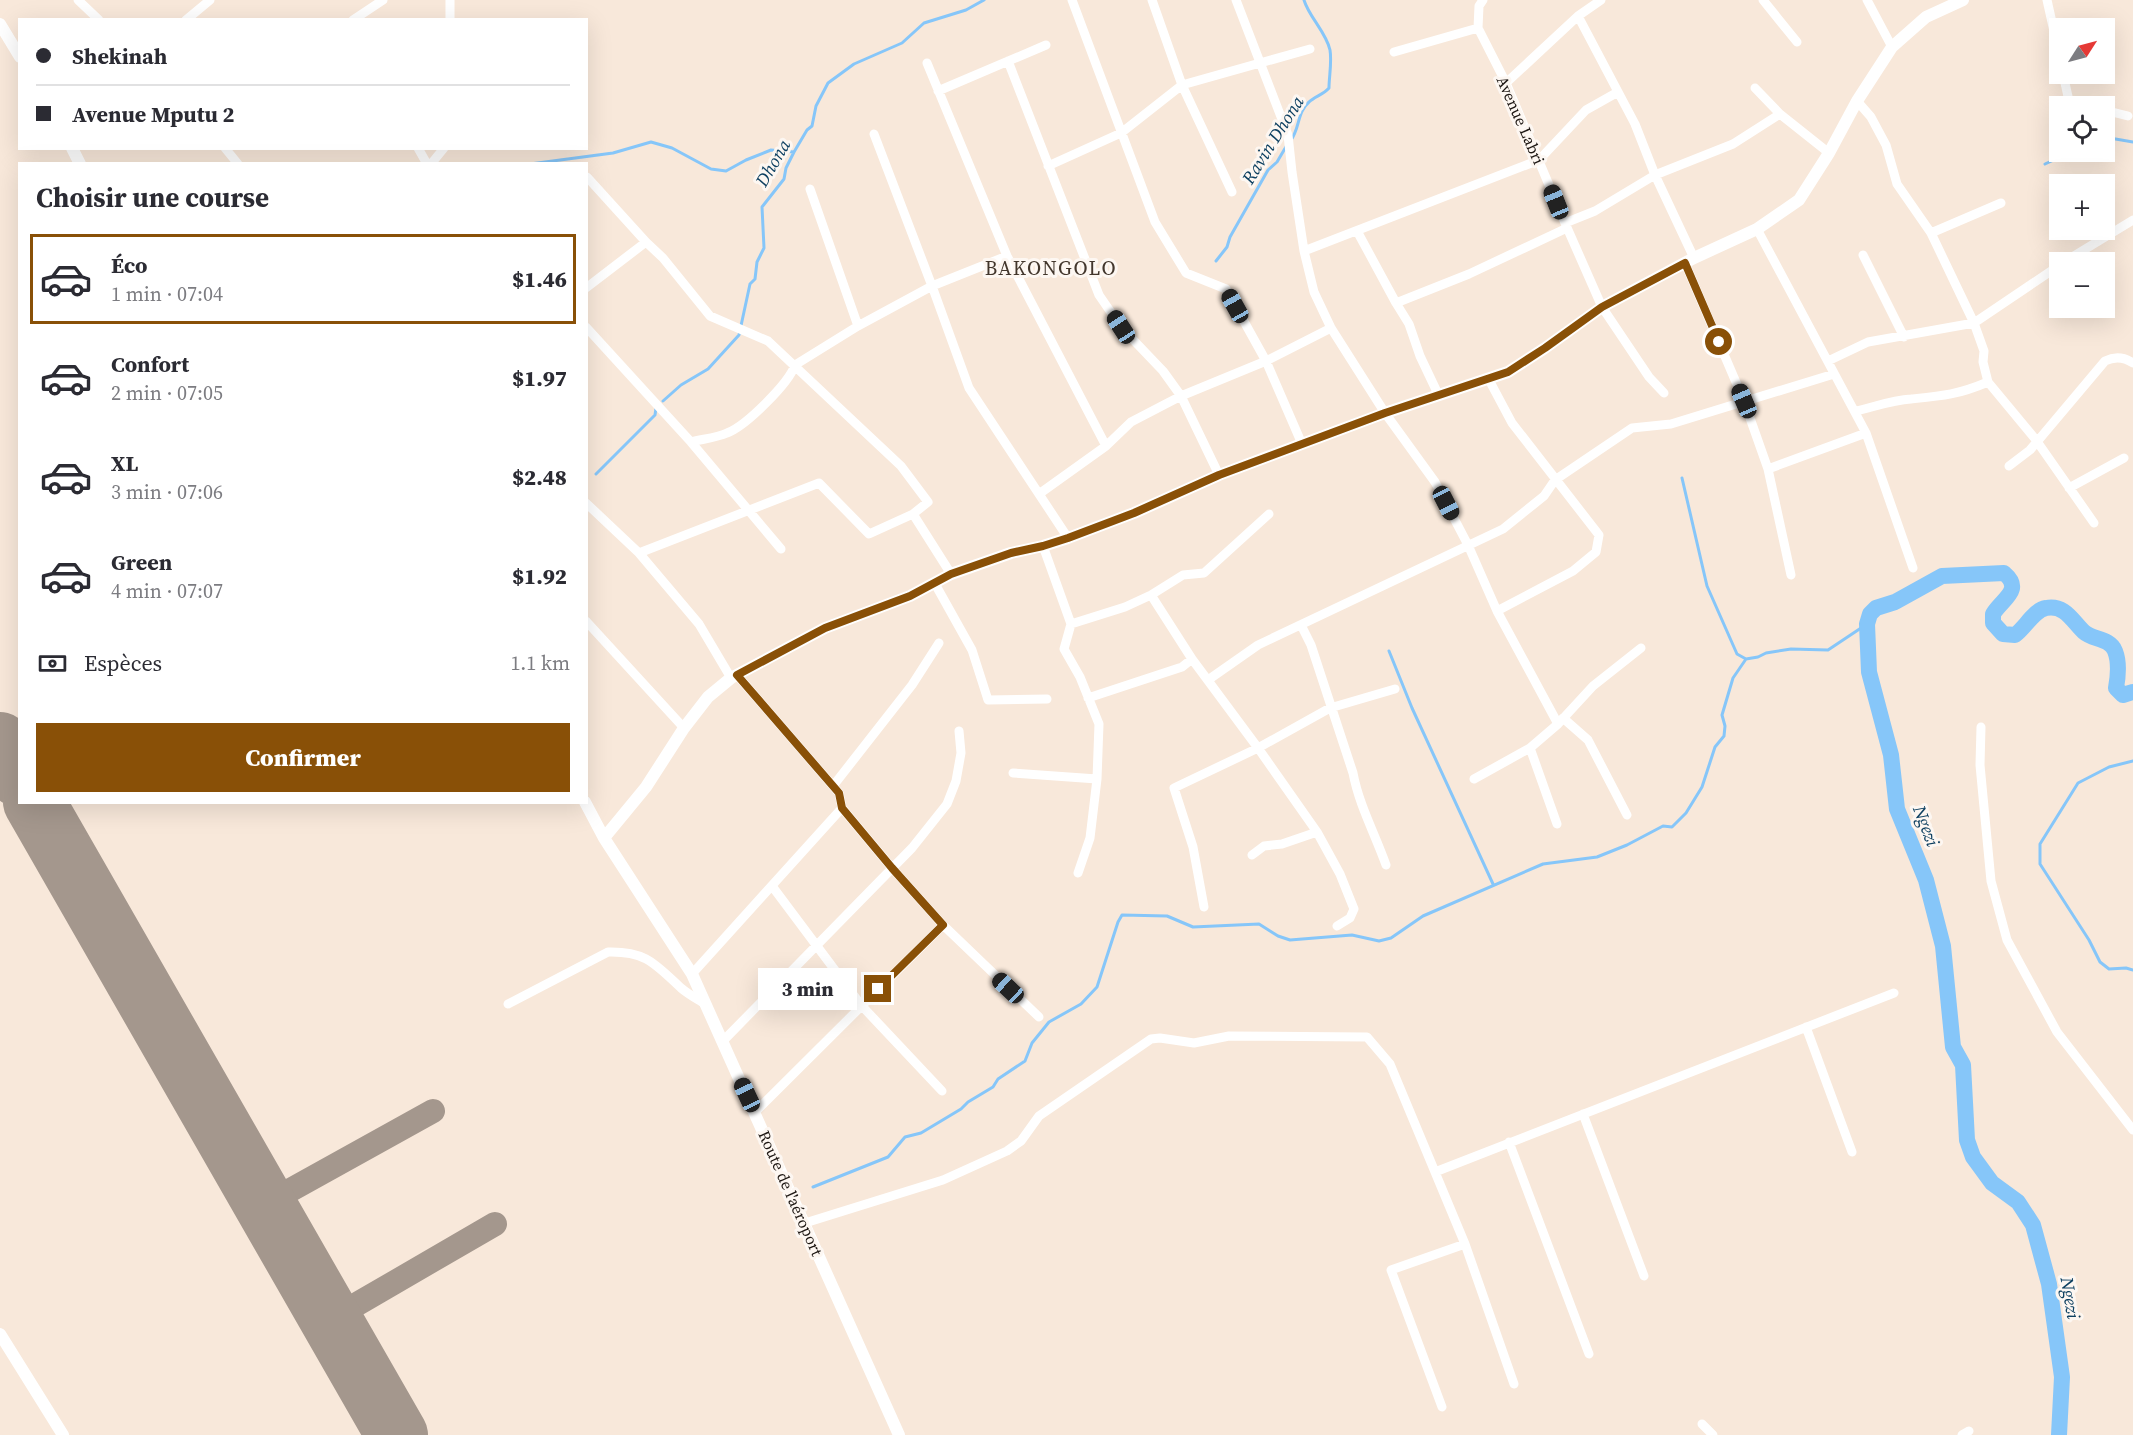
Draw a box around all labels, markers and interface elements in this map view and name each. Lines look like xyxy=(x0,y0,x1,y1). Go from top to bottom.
north arrow xyxy=(2049,18,2115,84)
map controls xyxy=(2049,18,2115,318)
text: Shekinah xyxy=(72,41,167,71)
street label: Avenue Labri xyxy=(1492,72,1550,168)
water label: Ravin Dhona xyxy=(1235,90,1310,189)
button: locate xyxy=(2049,96,2115,162)
text: Avenue Mputu 2 xyxy=(72,99,234,129)
water label: Dhona xyxy=(749,134,796,192)
button: + xyxy=(2049,174,2115,240)
text: Choisir une course xyxy=(36,179,269,216)
car xyxy=(1541,182,1571,222)
text: Éco xyxy=(111,250,148,280)
icon: car xyxy=(39,252,93,306)
button: − xyxy=(2049,252,2115,318)
district label: BAKONGOLO xyxy=(985,254,1117,282)
text: $1.46 xyxy=(512,264,567,294)
text: 1 min · 07:04 xyxy=(111,280,223,308)
car xyxy=(1218,286,1252,326)
car xyxy=(1104,307,1138,347)
route start xyxy=(1705,328,1732,355)
text: Confort xyxy=(111,349,189,379)
icon: car xyxy=(39,351,93,405)
text: $1.97 xyxy=(512,363,567,393)
text: 2 min · 07:05 xyxy=(111,379,223,407)
car xyxy=(1729,381,1759,421)
text: XL xyxy=(111,448,138,478)
icon: car xyxy=(39,450,93,504)
text: $2.48 xyxy=(512,462,567,492)
text: 3 min · 07:06 xyxy=(111,478,223,506)
car xyxy=(1430,483,1462,523)
text: Green xyxy=(111,547,172,577)
icon: car xyxy=(39,549,93,603)
text: $1.92 xyxy=(512,561,567,591)
text: 4 min · 07:07 xyxy=(111,577,223,605)
icon: cash xyxy=(36,647,69,680)
text: Espèces xyxy=(84,648,162,678)
text: 1.1 km xyxy=(510,649,570,677)
button: Confirmer xyxy=(36,723,570,792)
water label: Ngezi xyxy=(1907,801,1946,851)
callout: 3 min xyxy=(758,968,857,1010)
car xyxy=(989,969,1027,1007)
text: 3 min xyxy=(781,975,834,1003)
route end xyxy=(864,975,891,1002)
car xyxy=(731,1075,763,1115)
street label: Route de l'aéroport xyxy=(753,1127,829,1260)
water label: Ngezi xyxy=(2054,1274,2087,1321)

